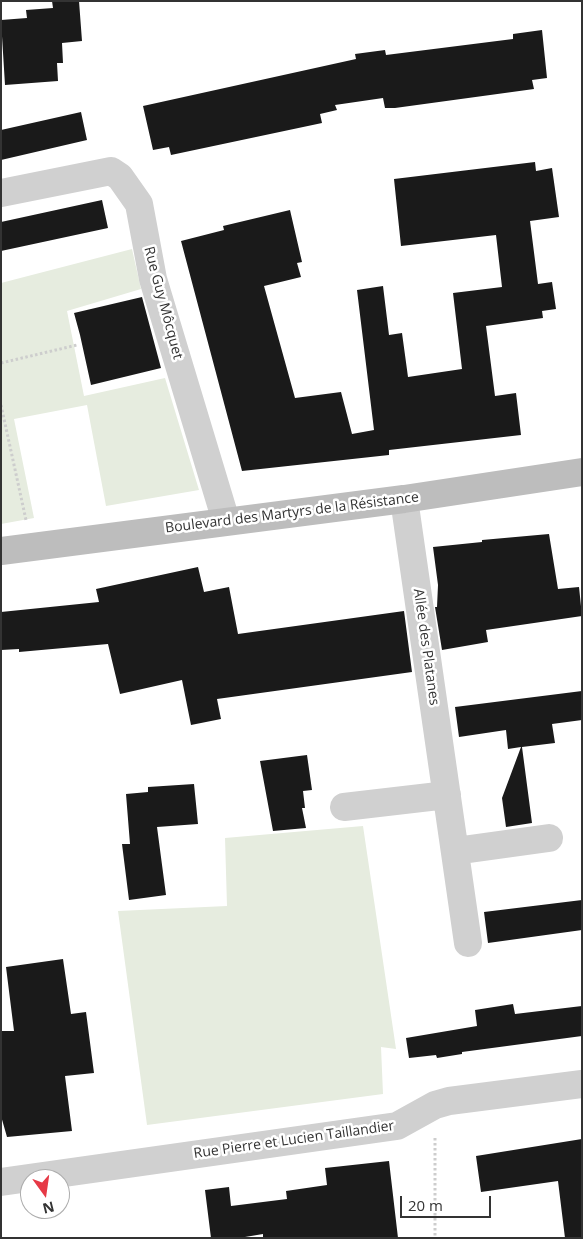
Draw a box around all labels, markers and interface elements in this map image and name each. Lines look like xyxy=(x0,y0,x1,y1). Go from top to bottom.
street label: Rue Guy Môcquet xyxy=(140,245,186,361)
street label: Boulevard des Martyrs de la Résistance xyxy=(164,489,420,537)
street label: Allée des Platanes xyxy=(409,588,443,706)
street label: Rue Pierre et Lucien Taillandier xyxy=(193,1118,395,1162)
north arrow xyxy=(20,1169,70,1219)
scale bar xyxy=(403,1186,494,1218)
text: 20 m xyxy=(408,1195,443,1215)
text: N xyxy=(41,1197,56,1219)

